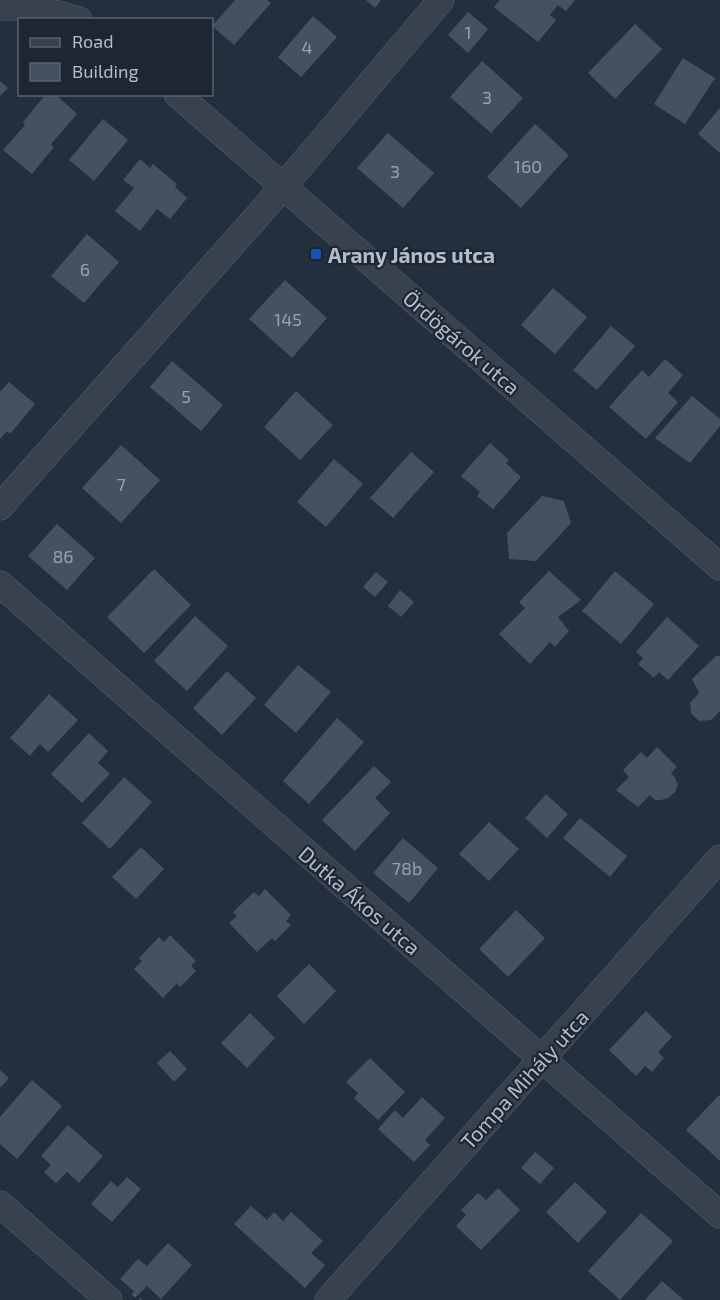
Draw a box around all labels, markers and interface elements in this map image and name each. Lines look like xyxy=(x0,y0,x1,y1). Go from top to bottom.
legend xyxy=(18,18,213,96)
house number: 1 xyxy=(464,21,472,43)
text: Road xyxy=(72,30,113,52)
house number: 4 xyxy=(301,36,313,58)
text: Building xyxy=(72,60,139,82)
house number: 3 xyxy=(482,86,492,108)
house number: 160 xyxy=(514,155,542,177)
house number: 3 xyxy=(390,160,400,182)
place label: Arany János utca xyxy=(328,242,495,268)
marker: Arany János utca xyxy=(309,247,323,261)
house number: 6 xyxy=(80,258,90,280)
street label: Ördögárok utca xyxy=(399,285,525,399)
house number: 145 xyxy=(274,308,302,330)
house number: 5 xyxy=(181,385,191,407)
house number: 7 xyxy=(116,473,126,495)
house number: 86 xyxy=(52,545,74,567)
street label: Dutka Ákos utca xyxy=(294,840,426,960)
house number: 78b xyxy=(392,857,422,879)
street label: Tompa Mihály utca xyxy=(455,1004,593,1154)

